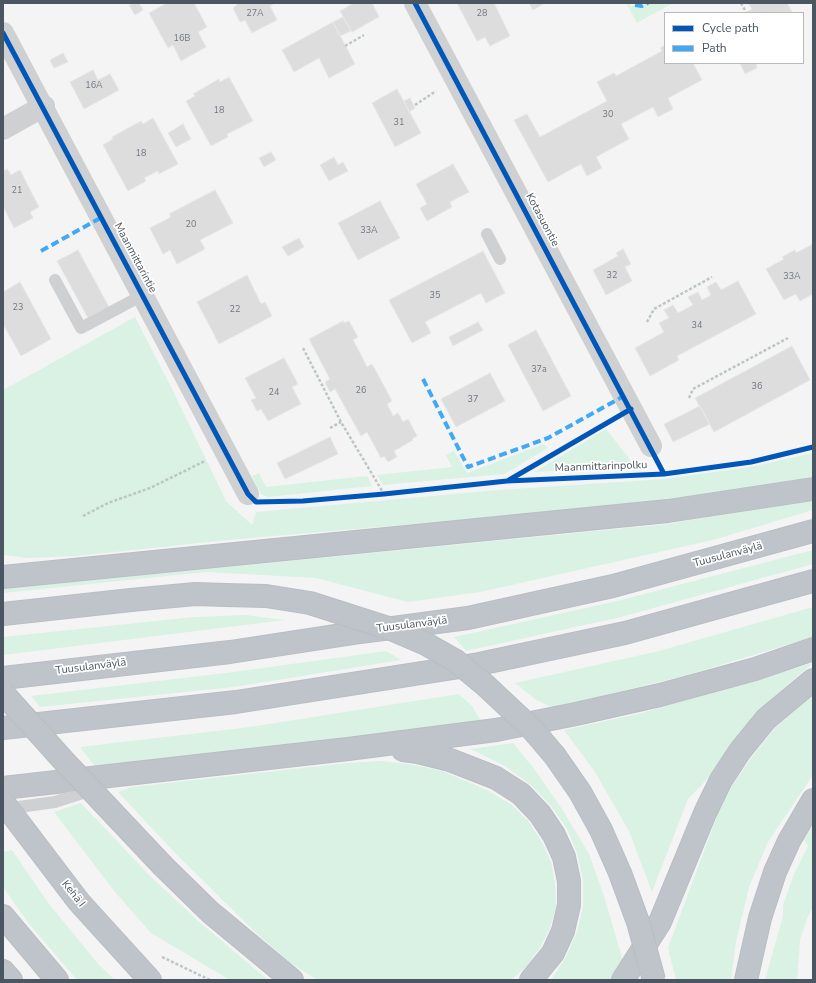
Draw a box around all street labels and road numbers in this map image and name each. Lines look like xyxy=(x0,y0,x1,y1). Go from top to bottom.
street label: Kotasuontie xyxy=(522,191,562,249)
street label: Maanmittarintie xyxy=(111,221,159,295)
street label: Maanmittarinpolku xyxy=(554,459,648,475)
street label: Tuusulanväylä xyxy=(692,539,764,571)
street label: Tuusulanväylä xyxy=(376,614,448,636)
street label: Tuusulanväylä xyxy=(55,656,127,678)
street label: Kehä I xyxy=(58,878,88,910)

